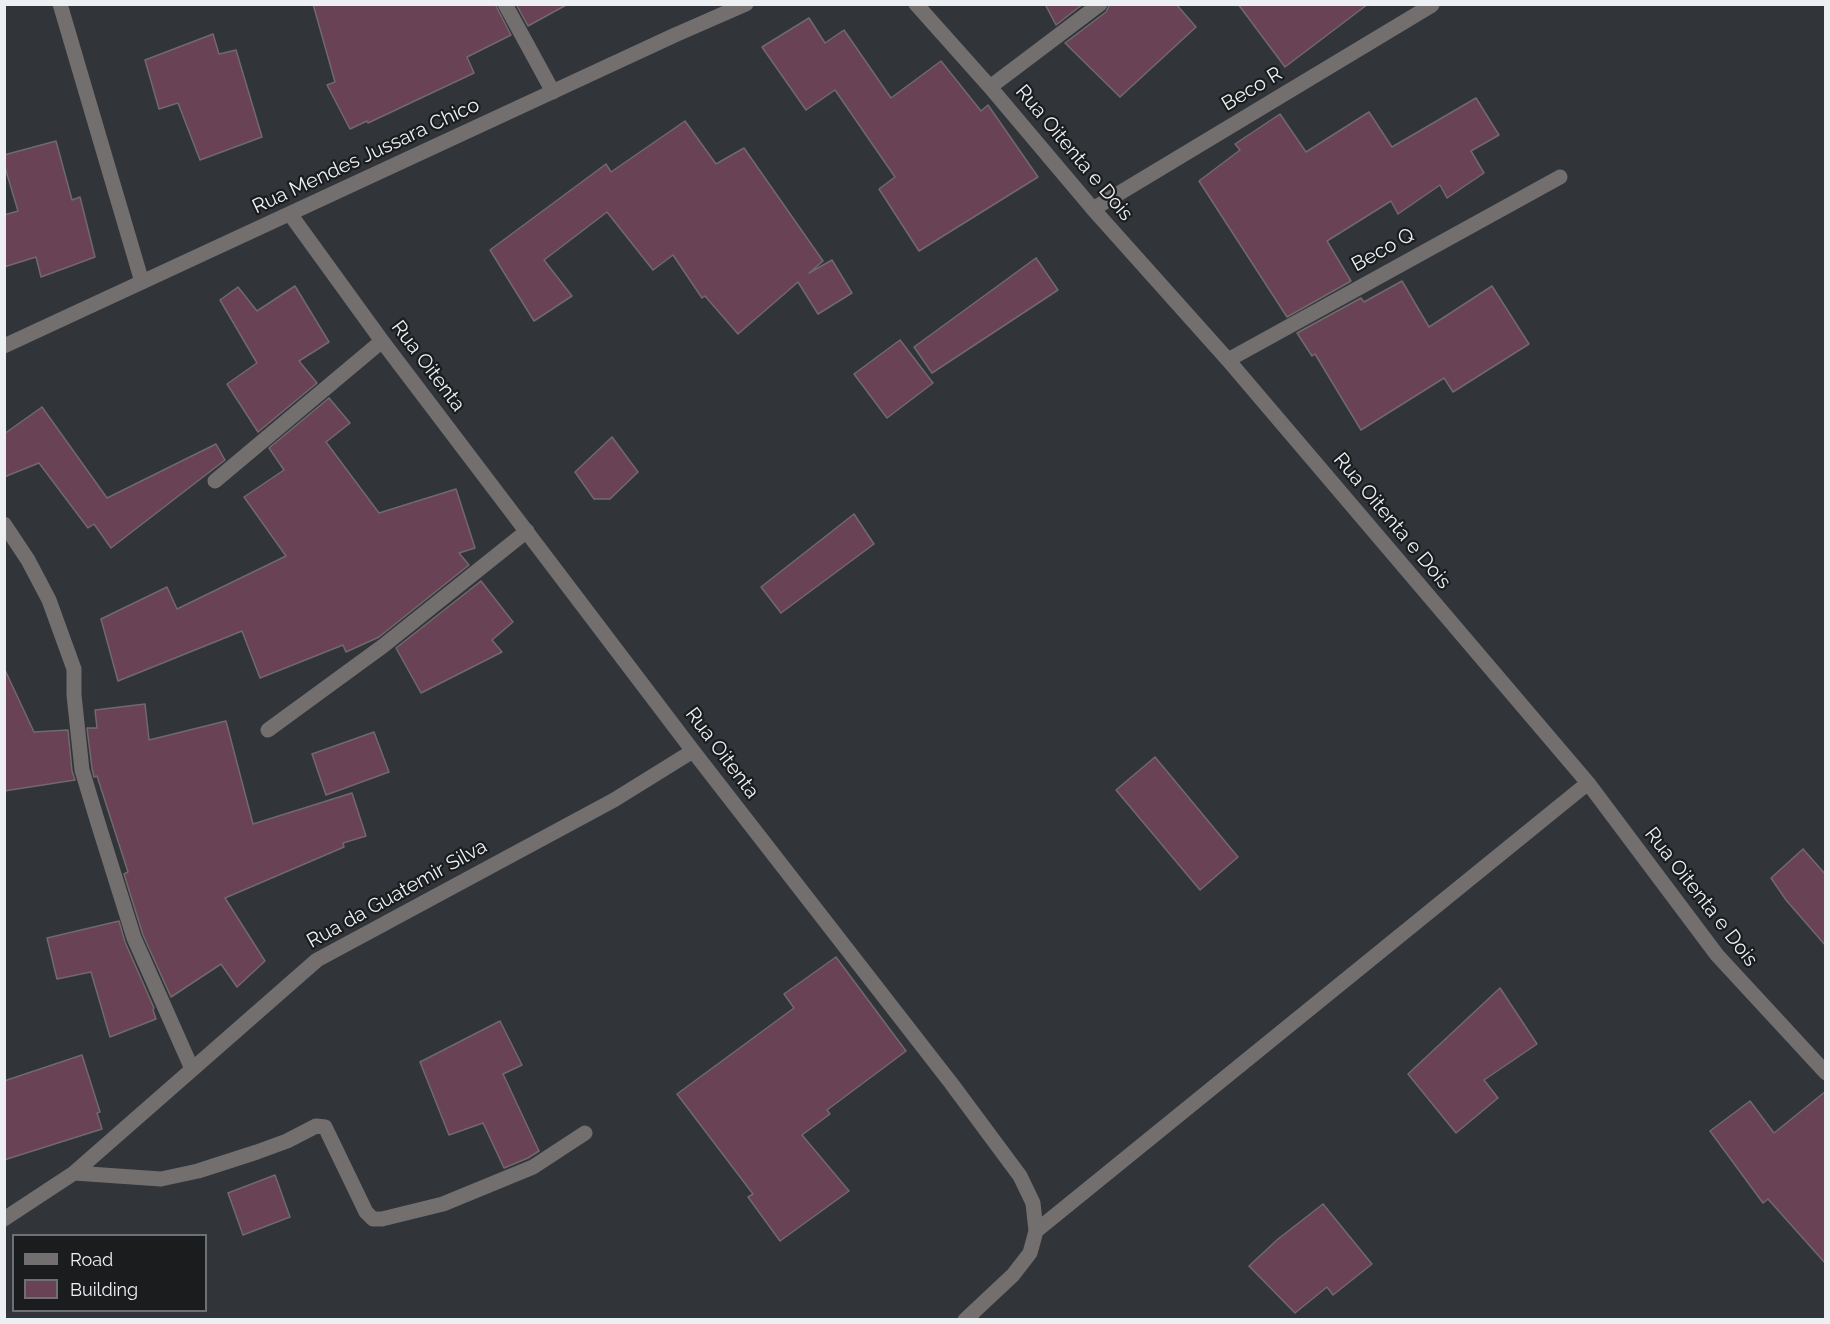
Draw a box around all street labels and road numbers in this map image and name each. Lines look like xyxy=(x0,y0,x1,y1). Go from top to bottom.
street label: Beco R xyxy=(1218,62,1286,116)
street label: Rua Oitenta e Dois xyxy=(1010,80,1138,226)
street label: Rua Mendes Jussara Chico xyxy=(249,93,483,219)
street label: Beco Q xyxy=(1347,223,1419,277)
street label: Rua Oitenta xyxy=(386,316,470,416)
street label: Rua Oitenta e Dois xyxy=(1328,448,1456,594)
street label: Rua Oitenta xyxy=(680,703,764,803)
street label: Rua Oitenta e Dois xyxy=(1639,823,1763,971)
street label: Rua da Guatemir Silva xyxy=(303,834,491,954)

